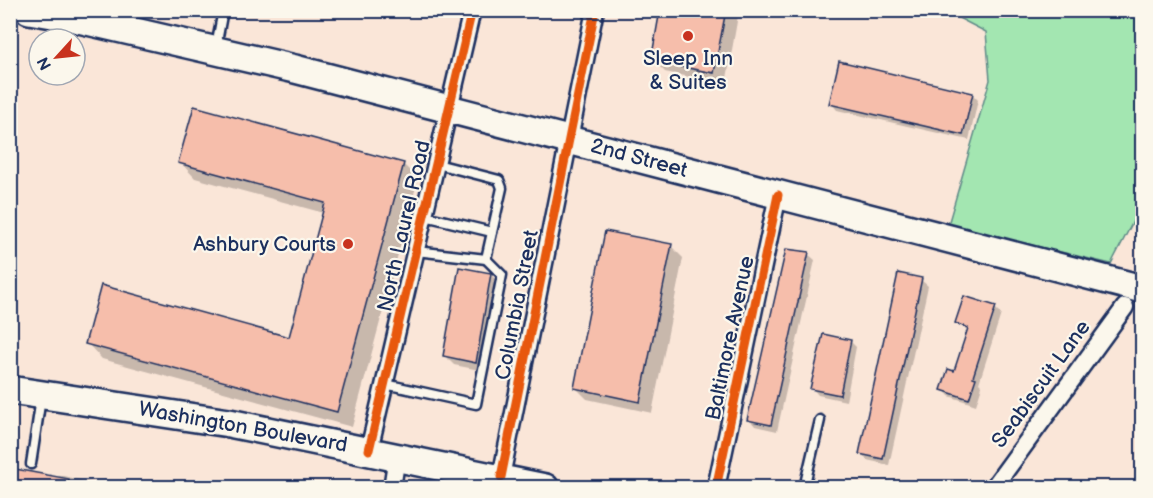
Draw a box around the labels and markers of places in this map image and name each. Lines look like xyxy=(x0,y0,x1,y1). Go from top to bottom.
marker: Sleep Inn & Suites xyxy=(681,29,695,43)
place label: Sleep Inn & Suites xyxy=(643,46,733,95)
place label: Ashbury Courts xyxy=(193,232,336,257)
marker: Ashbury Courts xyxy=(341,237,355,251)

